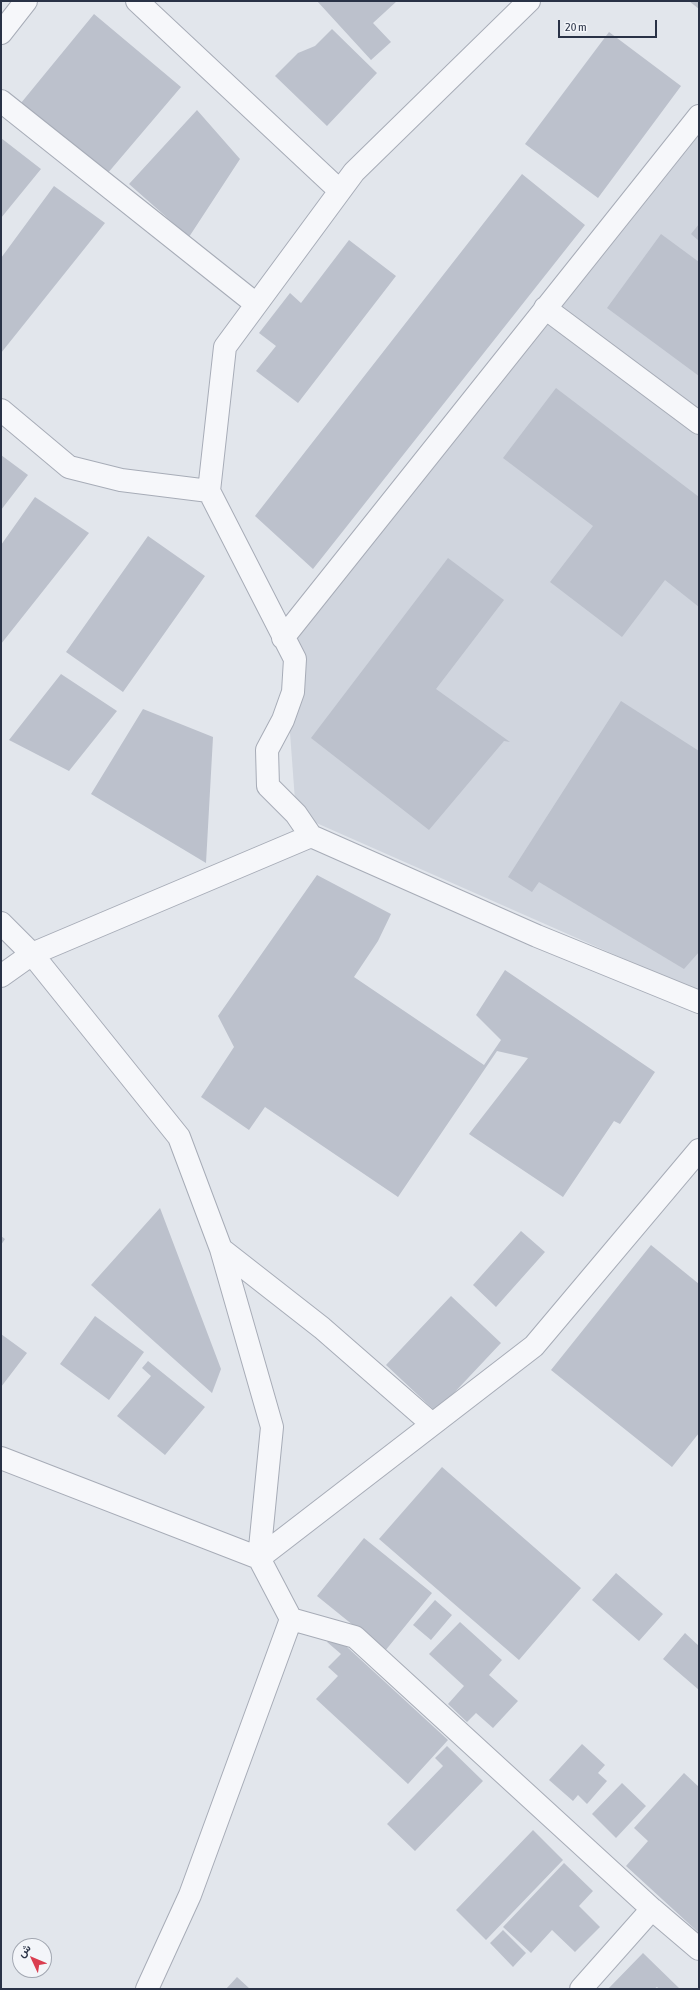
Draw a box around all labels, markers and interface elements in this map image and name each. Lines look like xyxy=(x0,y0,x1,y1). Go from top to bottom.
scale bar xyxy=(560,12,659,38)
text: 20 m xyxy=(565,20,587,34)
north arrow xyxy=(12,1938,52,1978)
text: ش xyxy=(15,1941,33,1959)

